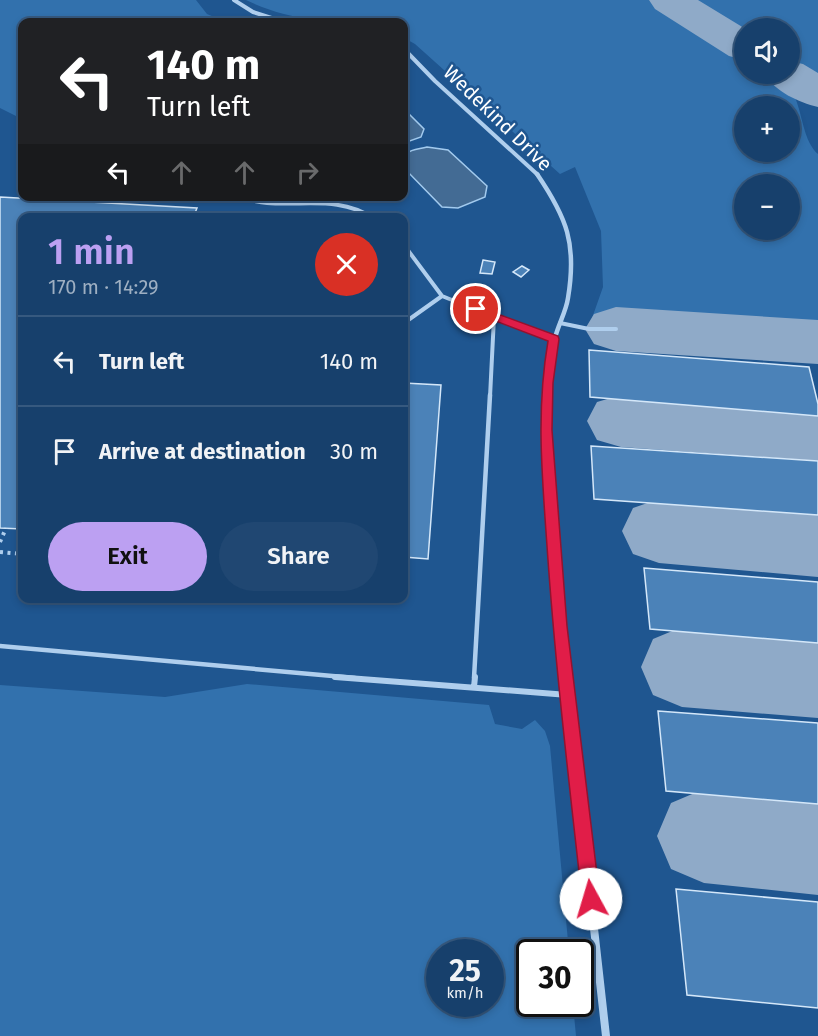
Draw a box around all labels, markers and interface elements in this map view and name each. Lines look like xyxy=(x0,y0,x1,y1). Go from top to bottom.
map controls xyxy=(734,18,800,240)
button: sound xyxy=(734,18,800,84)
text: 140 m xyxy=(147,40,260,90)
icon: left xyxy=(48,42,126,120)
street label: Wedekind Drive xyxy=(439,60,557,176)
text: Turn left xyxy=(147,91,250,123)
button: + xyxy=(734,96,800,162)
icon: left xyxy=(102,156,135,189)
icon: ahead xyxy=(165,156,198,189)
icon: ahead xyxy=(228,156,261,189)
icon: right xyxy=(291,156,324,189)
button: − xyxy=(734,174,800,240)
text: 1 min xyxy=(48,230,135,274)
button: close xyxy=(315,233,378,296)
text: 170 m · 14:29 xyxy=(48,275,159,299)
pin xyxy=(450,283,501,334)
icon: arrive xyxy=(459,292,492,325)
icon: left xyxy=(48,345,81,378)
text: Turn left xyxy=(99,348,184,375)
text: 140 m xyxy=(320,348,378,375)
icon: arrive xyxy=(48,435,81,468)
text: Arrive at destination xyxy=(99,438,306,465)
text: 30 m xyxy=(330,438,378,465)
button: Exit xyxy=(48,522,207,591)
button: Share xyxy=(219,522,378,591)
position arrow xyxy=(559,867,623,931)
speed limit sign: 30 xyxy=(516,939,594,1017)
text: 25 xyxy=(449,953,481,989)
text: km/h xyxy=(446,984,484,1002)

